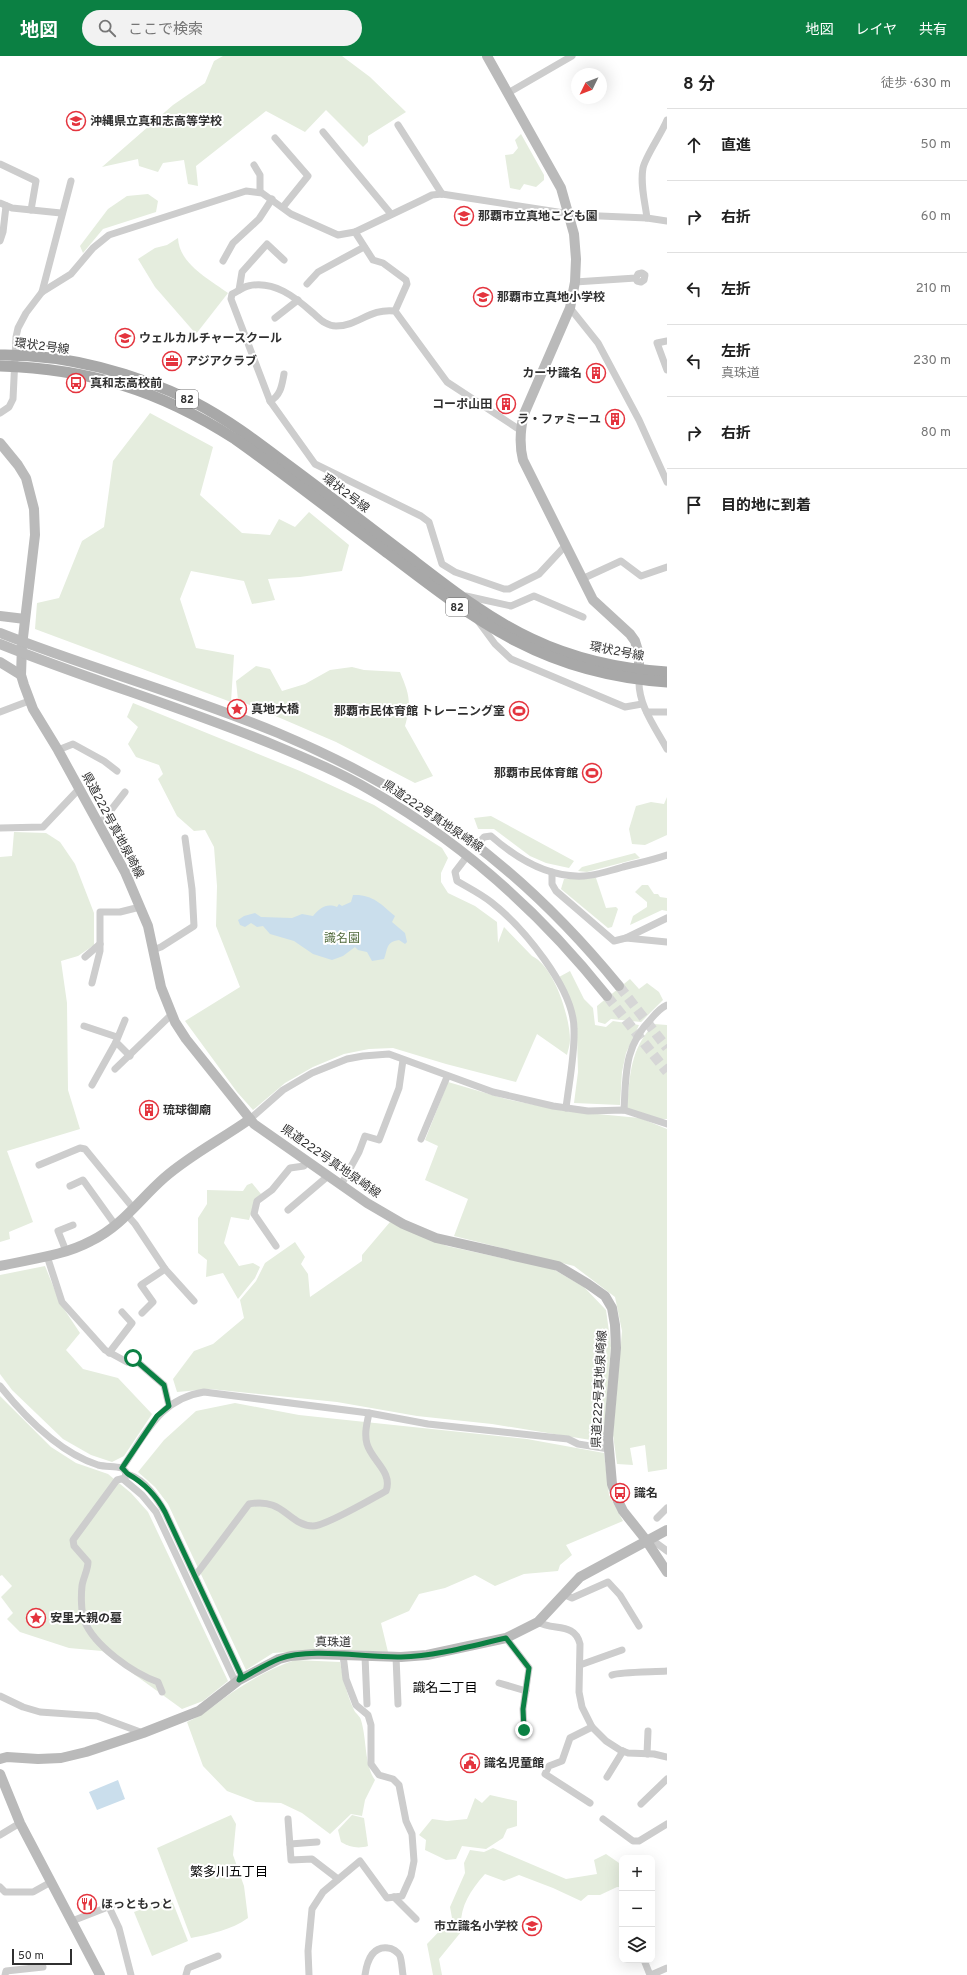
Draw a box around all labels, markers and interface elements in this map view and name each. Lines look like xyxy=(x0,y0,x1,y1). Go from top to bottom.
search box xyxy=(82,10,362,46)
icon: search xyxy=(96,17,118,39)
text: 地図 xyxy=(20,19,58,43)
text: ここで検索 xyxy=(128,21,203,40)
text: 地図 xyxy=(805,22,833,39)
text: レイヤ xyxy=(855,22,897,39)
text: 共有 xyxy=(919,22,947,39)
north arrow xyxy=(571,68,607,104)
text: 8 分 xyxy=(683,74,715,96)
text: 徒歩 · 630 m xyxy=(881,76,951,92)
school or university icon: 沖縄県立真和志高等学校 xyxy=(65,110,87,132)
place label: 沖縄県立真和志高等学校 xyxy=(90,114,222,130)
icon: ahead xyxy=(683,134,705,156)
text: 直進 xyxy=(721,137,751,156)
text: 50 m xyxy=(921,137,951,153)
school or university icon: 那覇市立真地こども園 xyxy=(453,205,475,227)
icon: right xyxy=(683,206,705,228)
place label: 那覇市立真地こども園 xyxy=(478,209,598,225)
text: 右折 xyxy=(721,209,751,228)
text: 60 m xyxy=(921,209,951,225)
icon: left xyxy=(683,278,705,300)
text: 左折 xyxy=(721,281,751,300)
text: 210 m xyxy=(916,281,951,297)
school or university icon: 那覇市立真地小学校 xyxy=(472,286,494,308)
place label: 那覇市立真地小学校 xyxy=(497,290,605,306)
school or university icon: ウェルカルチャースクール xyxy=(114,327,136,349)
place label: ウェルカルチャースクール xyxy=(139,331,282,347)
street label: 環状2号線 xyxy=(13,336,70,358)
text: 左折 xyxy=(721,343,751,362)
office icon: アジアクラブ xyxy=(161,350,183,372)
icon: left xyxy=(683,350,705,372)
text: 230 m xyxy=(913,353,951,369)
place label: アジアクラブ xyxy=(186,354,257,370)
building icon: カーサ識名 xyxy=(585,362,607,384)
place label: カーサ識名 xyxy=(522,366,582,382)
text: 真珠道 xyxy=(721,366,760,382)
bus stop icon: 真和志高校前 xyxy=(65,372,87,394)
place label: 真和志高校前 xyxy=(90,376,162,392)
road number: 82 xyxy=(176,390,198,408)
building icon: コーポ山田 xyxy=(495,393,517,415)
place label: コーポ山田 xyxy=(432,397,492,413)
building icon: ラ・ファミーユ xyxy=(604,408,626,430)
place label: ラ・ファミーユ xyxy=(517,412,601,428)
icon: right xyxy=(683,422,705,444)
text: 右折 xyxy=(721,425,751,444)
text: 80 m xyxy=(921,425,951,441)
street label: 環状2号線 xyxy=(318,471,372,517)
icon: arrive xyxy=(683,494,705,516)
text: 目的地に到着 xyxy=(721,497,811,516)
road number: 82 xyxy=(446,598,468,616)
street label: 環状2号線 xyxy=(588,639,646,665)
place icon: 真地大橋 xyxy=(226,698,248,720)
sports icon: 那覇市民体育館 トレーニング室 xyxy=(508,700,530,722)
place label: 真地大橋 xyxy=(251,702,300,718)
place label: 那覇市民体育館 トレーニング室 xyxy=(334,704,505,720)
sports icon: 那覇市民体育館 xyxy=(581,762,603,784)
place label: 那覇市民体育館 xyxy=(494,766,578,782)
street label: 県道222号真地泉崎線 xyxy=(77,770,147,881)
street label: 県道222号真地泉崎線 xyxy=(379,777,486,856)
park label: 識名園 xyxy=(324,931,360,947)
building icon: 琉球御廟 xyxy=(138,1099,160,1121)
place label: 琉球御廟 xyxy=(163,1103,211,1119)
street label: 県道222号真地泉崎線 xyxy=(277,1121,383,1202)
street label: 県道222号真地泉崎線 xyxy=(589,1330,611,1448)
route start xyxy=(124,1349,142,1367)
bus stop icon: 識名 xyxy=(609,1482,631,1504)
place label: 識名 xyxy=(634,1486,658,1502)
place icon: 安里大親の墓 xyxy=(25,1607,47,1629)
place label: 安里大親の墓 xyxy=(50,1611,122,1627)
street label: 真珠道 xyxy=(315,1635,351,1651)
district label: 識名二丁目 xyxy=(412,1680,478,1697)
route end xyxy=(515,1721,533,1739)
public building icon: 識名児童館 xyxy=(459,1752,481,1774)
place label: 識名児童館 xyxy=(484,1756,544,1772)
map controls xyxy=(619,1855,655,1963)
button: + xyxy=(619,1855,655,1891)
district label: 繁多川五丁目 xyxy=(190,1865,268,1881)
button: − xyxy=(619,1891,655,1927)
restaurant icon: ほっともっと xyxy=(76,1893,98,1915)
place label: ほっともっと xyxy=(101,1897,173,1913)
school or university icon: 市立識名小学校 xyxy=(521,1915,543,1937)
place label: 市立識名小学校 xyxy=(434,1919,518,1935)
button: layers xyxy=(619,1927,655,1963)
scale bar xyxy=(12,1947,72,1966)
text: 50 m xyxy=(18,1949,44,1963)

